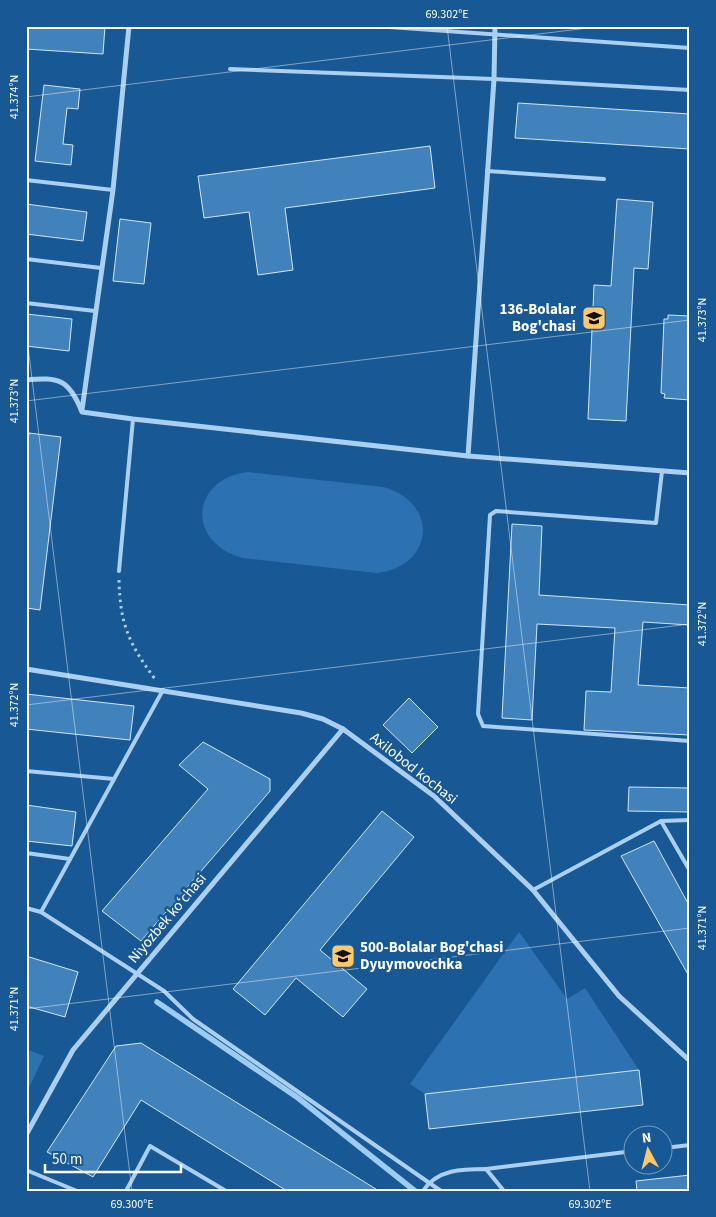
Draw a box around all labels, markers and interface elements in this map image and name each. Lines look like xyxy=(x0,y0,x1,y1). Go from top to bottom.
text: 69.302°E xyxy=(425,6,469,23)
text: 41.374°N xyxy=(6,75,23,119)
text: 41.373°N xyxy=(694,298,711,342)
place label: 136-Bolalar Bog'chasi xyxy=(499,299,576,337)
school or university icon: 136-Bolalar Bog'chasi xyxy=(581,305,607,331)
text: 41.373°N xyxy=(6,379,23,423)
text: 41.372°N xyxy=(694,602,711,646)
text: 41.372°N xyxy=(6,683,23,727)
street label: Axilobod kochasi xyxy=(365,727,462,809)
street label: Niyozbek koʻchasi xyxy=(123,869,211,968)
text: 41.371°N xyxy=(694,906,711,950)
place label: 500-Bolalar Bog'chasi Dyuymovochka xyxy=(360,937,503,975)
school or university icon: 500-Bolalar Bog'chasi Dyuymovochka xyxy=(330,943,356,969)
text: 41.371°N xyxy=(6,987,23,1031)
north arrow xyxy=(624,1124,674,1174)
text: N xyxy=(641,1128,652,1149)
scale bar xyxy=(45,1142,181,1174)
text: 50 m xyxy=(52,1149,82,1170)
text: 69.300°E xyxy=(110,1196,154,1213)
text: 69.302°E xyxy=(568,1196,612,1213)

